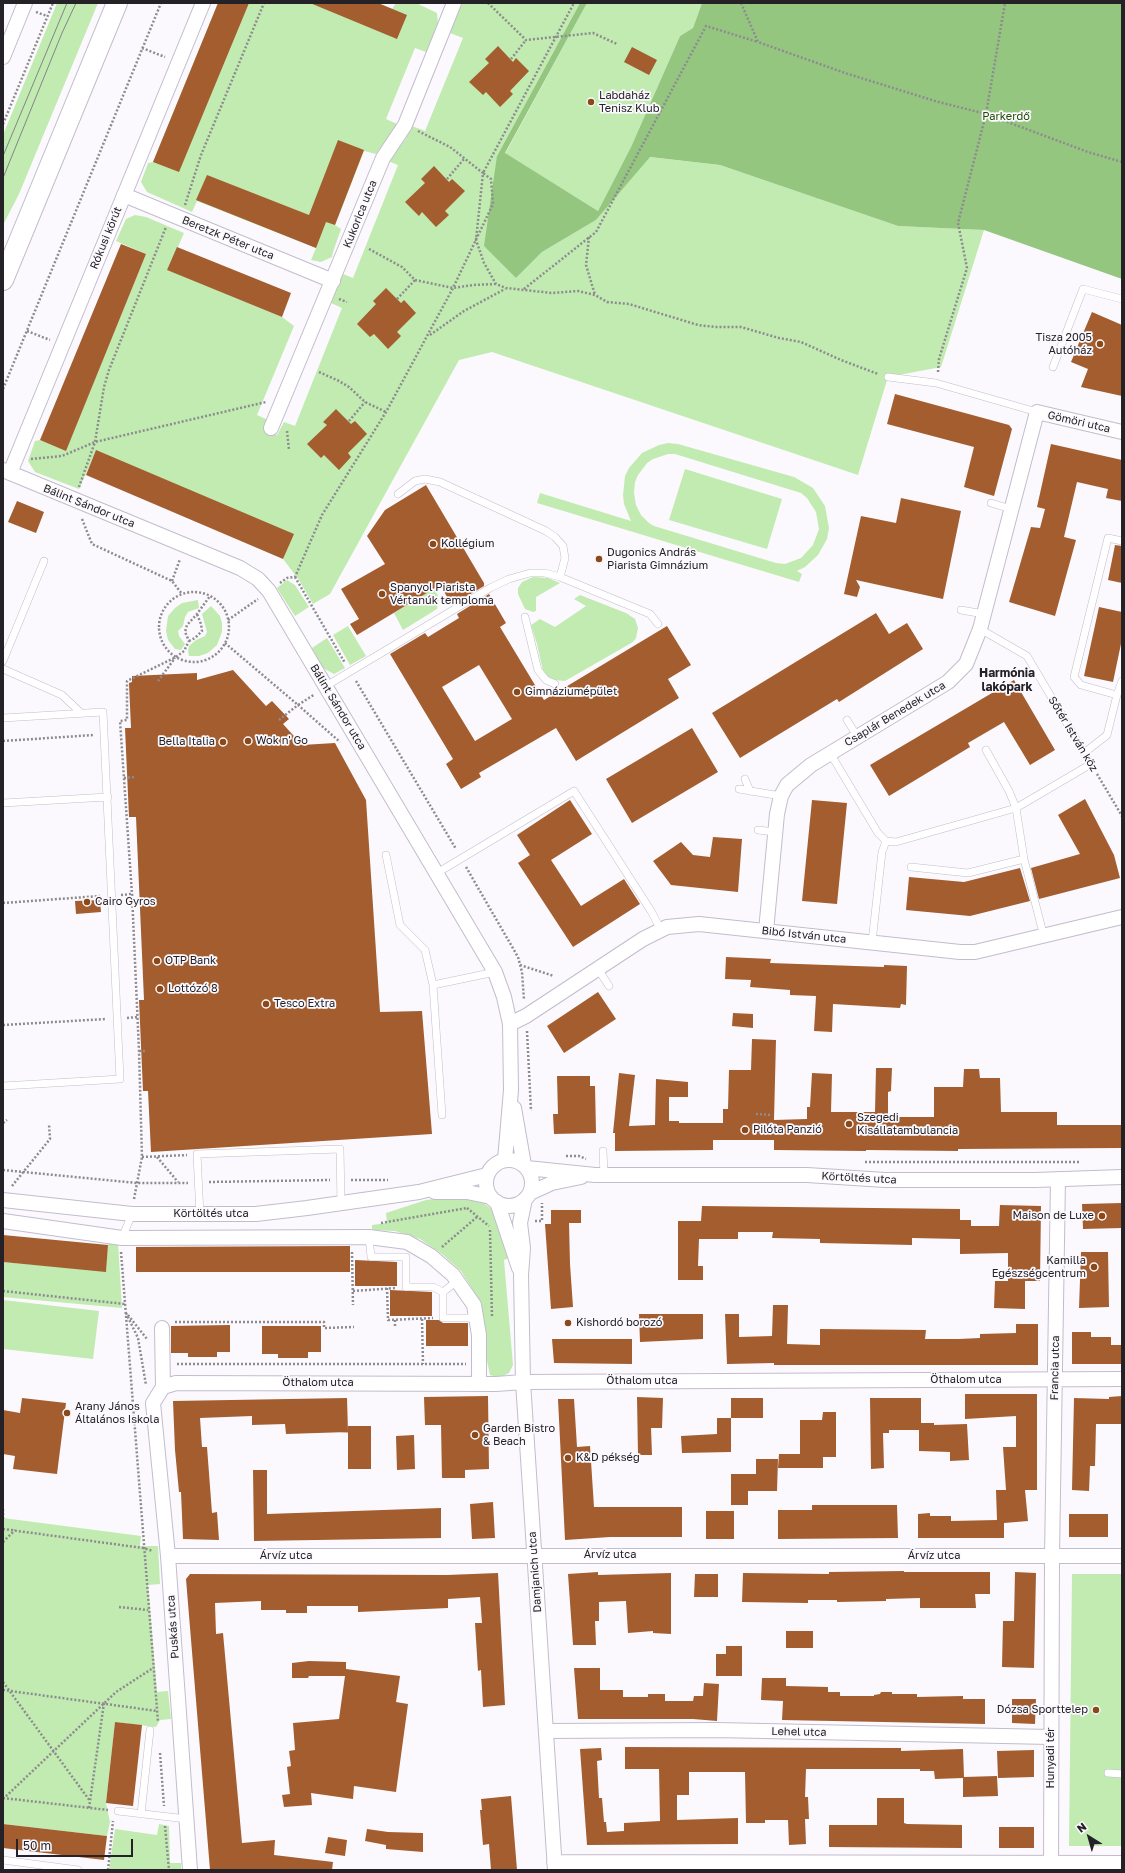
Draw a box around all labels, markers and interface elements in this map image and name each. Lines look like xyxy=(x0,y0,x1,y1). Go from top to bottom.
place label: Labdaház Tenisz Klub xyxy=(599,89,660,115)
marker: Labdaház Tenisz Klub xyxy=(586,97,596,107)
park label: Parkerdő xyxy=(982,110,1030,124)
street label: Kukorica utca xyxy=(340,178,380,250)
street label: Rókusi körút xyxy=(87,205,125,271)
street label: Beretzk Péter utca xyxy=(180,214,276,262)
place label: Tisza 2005 Autóház xyxy=(1035,331,1092,357)
marker: Tisza 2005 Autóház xyxy=(1095,339,1105,349)
street label: Gömöri utca xyxy=(1046,408,1112,436)
street label: Bálint Sándor utca xyxy=(41,482,137,530)
place label: Kollégium xyxy=(441,537,494,551)
marker: Kollégium xyxy=(428,539,438,549)
place label: Dugonics András Piarista Gimnázium xyxy=(607,546,708,572)
marker: Dugonics András Piarista Gimnázium xyxy=(594,554,604,564)
place label: Spanyol Piarista Vértanúk temploma xyxy=(390,581,494,607)
marker: Spanyol Piarista Vértanúk temploma xyxy=(377,589,387,599)
street label: Bálint Sándor utca xyxy=(307,662,369,752)
district label: Harmónia lakópark xyxy=(979,666,1035,694)
street label: Csaplár Benedek utca xyxy=(842,679,948,749)
place label: Gimnáziumépület xyxy=(525,685,617,699)
marker: Gimnáziumépület xyxy=(512,687,522,697)
street label: Sőtér István köz xyxy=(1045,694,1101,774)
place label: Wok n' Go xyxy=(256,734,308,748)
place label: Bella Italia xyxy=(158,735,215,749)
marker: Wok n' Go xyxy=(243,736,253,746)
marker: Bella Italia xyxy=(218,737,228,747)
place label: Cairo Gyros xyxy=(95,895,156,909)
marker: Cairo Gyros xyxy=(82,897,92,907)
street label: Bibó István utca xyxy=(761,924,847,946)
place label: OTP Bank xyxy=(165,954,216,968)
marker: OTP Bank xyxy=(152,956,162,966)
place label: Lottózó 8 xyxy=(168,982,218,996)
marker: Lottózó 8 xyxy=(155,984,165,994)
place label: Tesco Extra xyxy=(274,997,335,1011)
marker: Tesco Extra xyxy=(261,999,271,1009)
place label: Szegedi Kisállatambulancia xyxy=(857,1111,958,1137)
marker: Szegedi Kisállatambulancia xyxy=(844,1119,854,1129)
place label: Pilóta Panzió xyxy=(753,1123,822,1137)
marker: Pilóta Panzió xyxy=(740,1125,750,1135)
street label: Körtöltés utca xyxy=(821,1169,897,1187)
street label: Körtöltés utca xyxy=(173,1207,249,1221)
place label: Maison de Luxe xyxy=(1013,1209,1094,1223)
marker: Maison de Luxe xyxy=(1097,1211,1107,1221)
place label: Kamilla Egészségcentrum xyxy=(992,1254,1086,1280)
marker: Kamilla Egészségcentrum xyxy=(1089,1262,1099,1272)
place label: Kishordó borozó xyxy=(576,1316,662,1330)
marker: Kishordó borozó xyxy=(563,1318,573,1328)
street label: Francia utca xyxy=(1048,1335,1062,1401)
street label: Öthalom utca xyxy=(930,1373,1002,1387)
street label: Öthalom utca xyxy=(606,1374,678,1388)
street label: Öthalom utca xyxy=(282,1376,354,1390)
place label: Arany János Általános Iskola xyxy=(75,1400,159,1426)
marker: Arany János Általános Iskola xyxy=(62,1408,72,1418)
place label: Garden Bistro & Beach xyxy=(483,1422,555,1448)
marker: Garden Bistro & Beach xyxy=(470,1430,480,1440)
place label: K&D pékség xyxy=(576,1451,640,1465)
marker: K&D pékség xyxy=(563,1453,573,1463)
street label: Damjanich utca xyxy=(526,1531,544,1613)
street label: Árvíz utca xyxy=(584,1548,636,1562)
street label: Árvíz utca xyxy=(260,1549,312,1563)
street label: Árvíz utca xyxy=(908,1549,960,1563)
street label: Puskás utca xyxy=(164,1595,182,1659)
place label: Dózsa Sporttelep xyxy=(997,1703,1088,1717)
marker: Dózsa Sporttelep xyxy=(1091,1705,1101,1715)
street label: Lehel utca xyxy=(771,1725,827,1739)
street label: Hunyadi tér xyxy=(1044,1727,1058,1789)
north arrow xyxy=(1069,1817,1109,1857)
text: N xyxy=(1074,1819,1089,1835)
scale bar xyxy=(18,1831,135,1857)
text: 50 m xyxy=(23,1838,51,1853)

